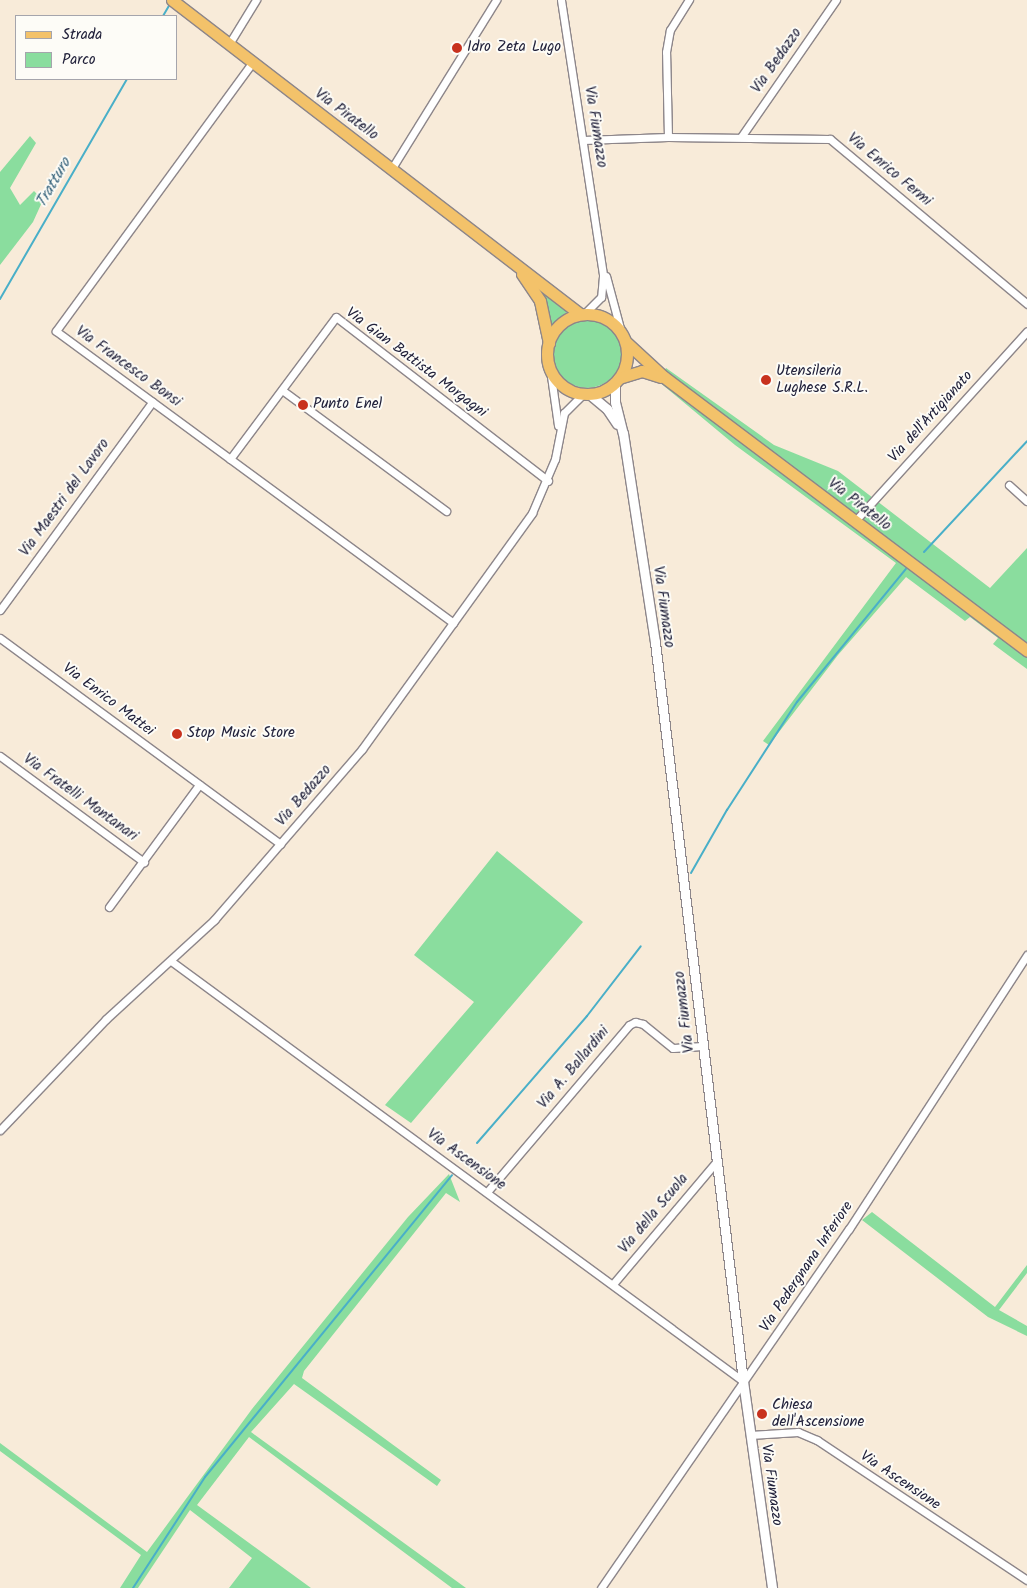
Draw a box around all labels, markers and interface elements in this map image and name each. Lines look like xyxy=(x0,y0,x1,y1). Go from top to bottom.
legend xyxy=(15,15,178,80)
text: Strada xyxy=(62,23,102,47)
street label: Via Bedazzo xyxy=(748,25,806,97)
place label: Idro Zeta Lugo xyxy=(467,39,561,57)
marker: Idro Zeta Lugo xyxy=(451,42,463,54)
text: Parco xyxy=(62,48,96,72)
street label: Via Piratello xyxy=(311,85,381,145)
street label: Via Fiumazzo xyxy=(580,85,610,169)
street label: Via Enrico Fermi xyxy=(843,130,935,210)
water label: Tratturo xyxy=(32,155,76,211)
street label: Via Gian Battista Morgagni xyxy=(342,304,490,422)
street label: Via Francesco Bonsi xyxy=(72,323,184,411)
place label: Utensileria Lughese S.R.L. xyxy=(776,362,868,397)
street label: Via dell'Artigianato xyxy=(885,367,977,467)
marker: Utensileria Lughese S.R.L. xyxy=(760,374,772,386)
place label: Punto Enel xyxy=(313,396,382,414)
marker: Punto Enel xyxy=(297,399,309,411)
street label: Via Maestri del Lavoro xyxy=(16,436,114,560)
street label: Via Piratello xyxy=(824,475,894,535)
street label: Via Fiumazzo xyxy=(648,565,678,649)
street label: Via Enrico Mattei xyxy=(59,660,157,740)
place label: Stop Music Store xyxy=(187,725,295,743)
marker: Stop Music Store xyxy=(171,728,183,740)
street label: Via Fratelli Montanari xyxy=(19,750,141,846)
street label: Via Bedazzo xyxy=(272,762,336,830)
street label: Via Fiumazzo xyxy=(671,970,699,1054)
street label: Via A. Ballardini xyxy=(534,1023,614,1113)
street label: Via Ascensione xyxy=(423,1125,509,1195)
street label: Via della Scuola xyxy=(615,1170,693,1258)
street label: Via Pedergnana Inferiore xyxy=(756,1198,858,1336)
place label: Chiesa dell'Ascensione xyxy=(772,1396,864,1431)
marker: Chiesa dell'Ascensione xyxy=(756,1408,768,1420)
street label: Via Fiumazzo xyxy=(756,1443,786,1527)
street label: Via Ascensione xyxy=(856,1448,944,1514)

